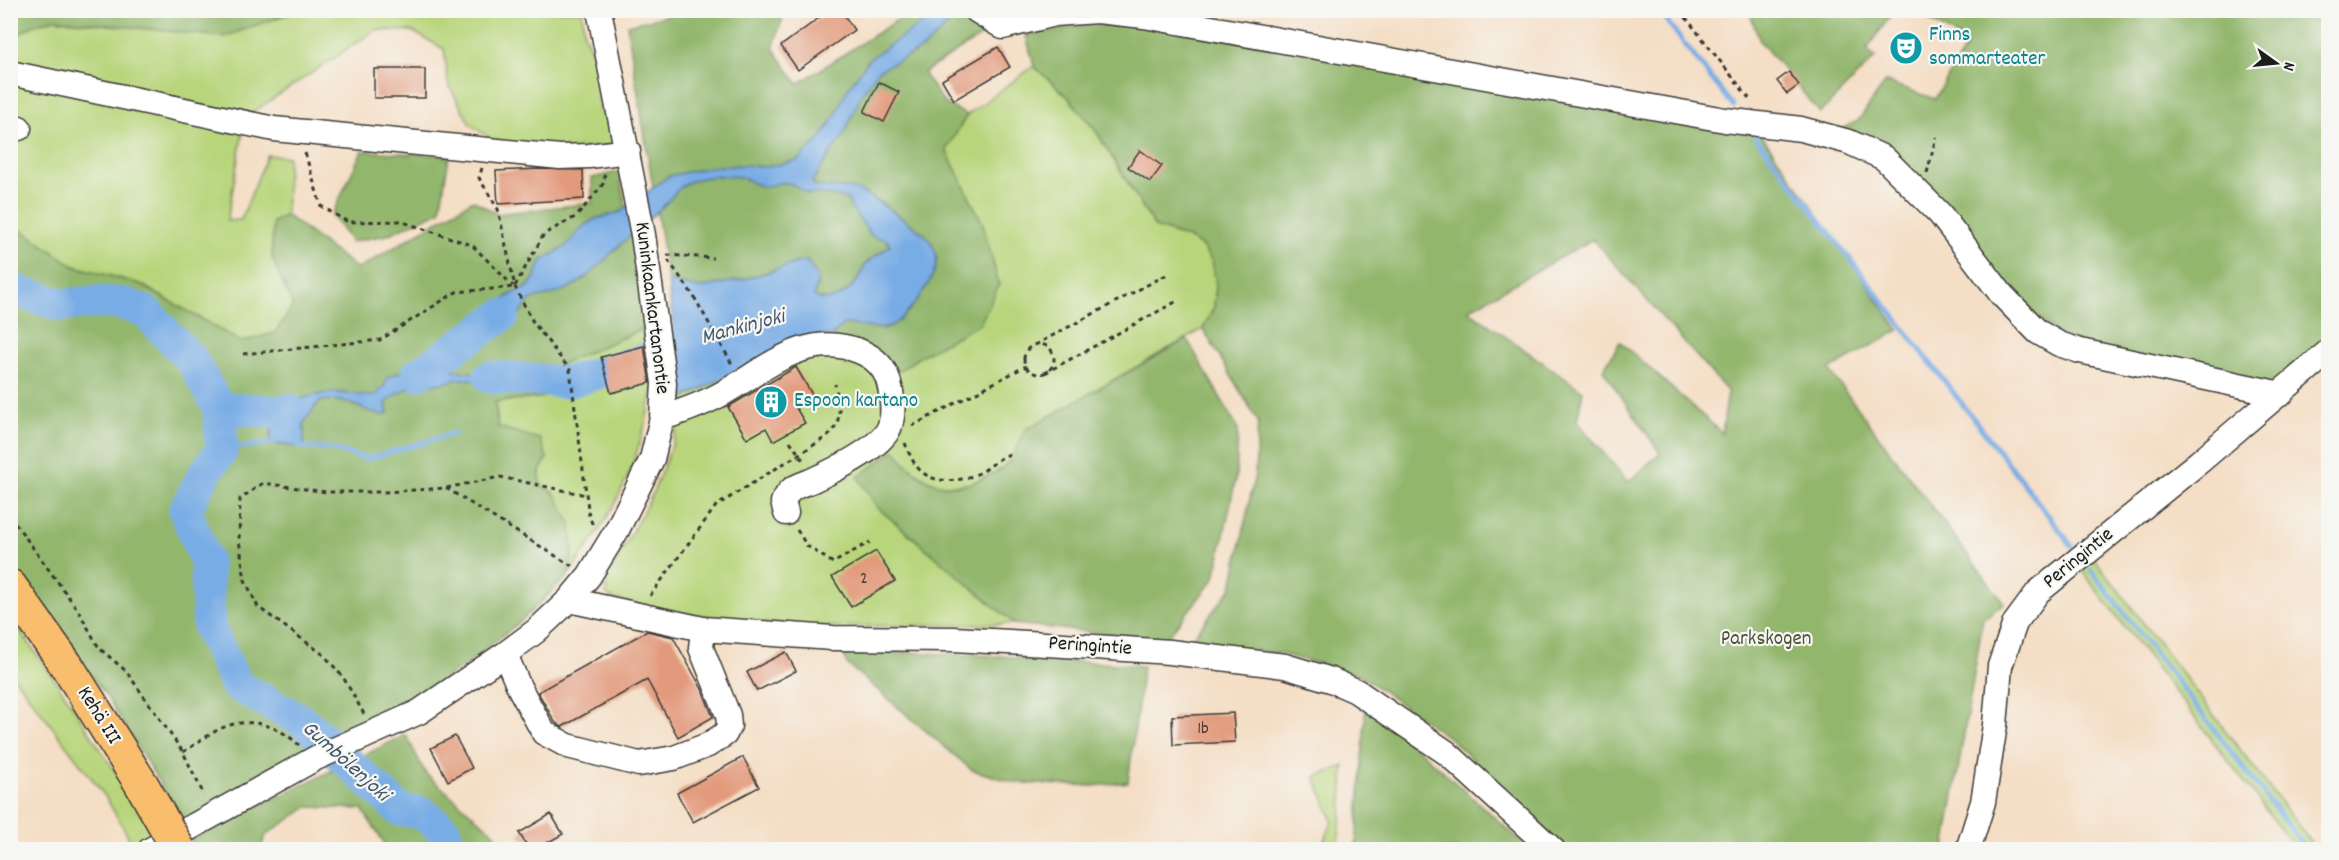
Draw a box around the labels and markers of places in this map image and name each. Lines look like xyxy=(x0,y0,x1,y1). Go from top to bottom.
place label: Finns sommarteater xyxy=(1929,21,2046,75)
theatre icon: Finns sommarteater xyxy=(1888,30,1924,66)
building icon: Espoon kartano xyxy=(753,384,789,420)
place label: Espoon kartano xyxy=(794,387,918,417)

